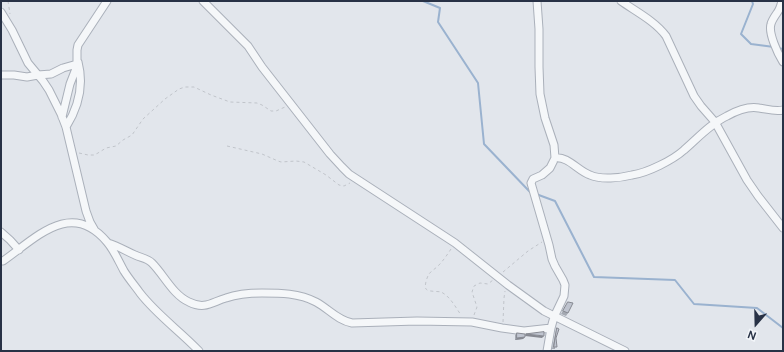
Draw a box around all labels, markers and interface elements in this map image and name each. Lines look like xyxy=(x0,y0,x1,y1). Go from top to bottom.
north arrow xyxy=(736,304,776,344)
text: N xyxy=(746,327,758,343)

